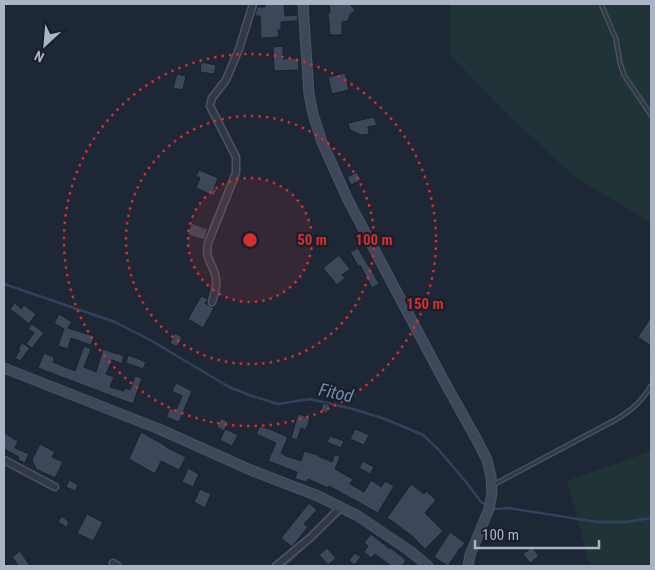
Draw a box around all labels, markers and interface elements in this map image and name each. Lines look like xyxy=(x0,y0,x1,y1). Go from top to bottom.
north arrow xyxy=(20,20,70,70)
text: N xyxy=(32,48,47,66)
centre of rings xyxy=(241,231,259,249)
text: 50 m xyxy=(297,231,327,249)
text: 100 m xyxy=(355,231,393,249)
text: 150 m xyxy=(406,295,444,313)
water label: Fitod xyxy=(317,379,356,406)
scale bar xyxy=(475,518,599,550)
text: 100 m xyxy=(482,526,519,544)

